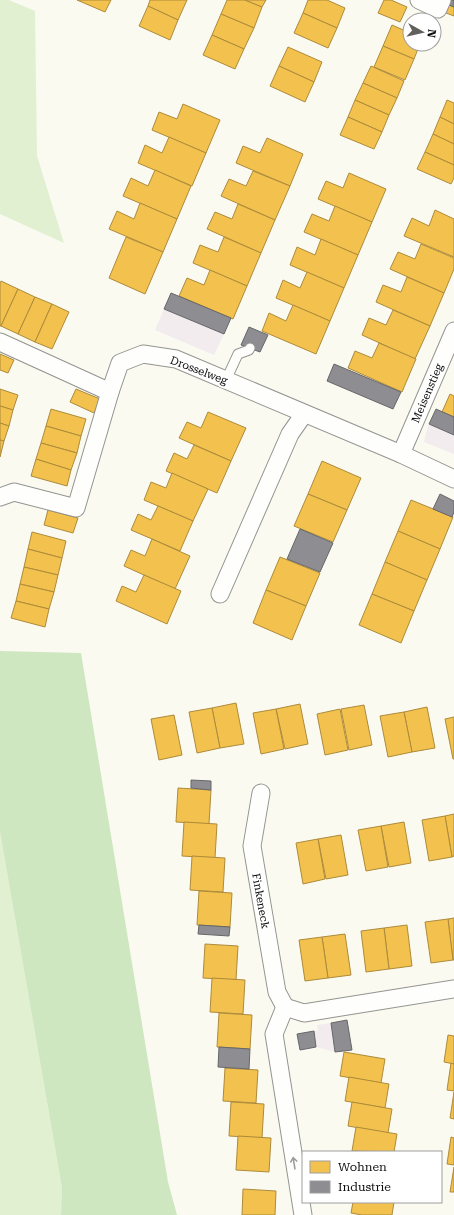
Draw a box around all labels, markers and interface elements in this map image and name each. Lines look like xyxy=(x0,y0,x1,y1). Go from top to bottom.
north arrow xyxy=(402,12,442,52)
text: N xyxy=(424,28,438,39)
street label: Drosselweg xyxy=(168,354,230,388)
street label: Meisenstieg xyxy=(409,361,446,425)
street label: Finkeneck xyxy=(249,872,272,930)
legend xyxy=(302,1151,442,1203)
one-way arrow xyxy=(290,1157,298,1170)
text: Wohnen xyxy=(338,1160,387,1174)
text: Industrie xyxy=(338,1180,391,1194)

